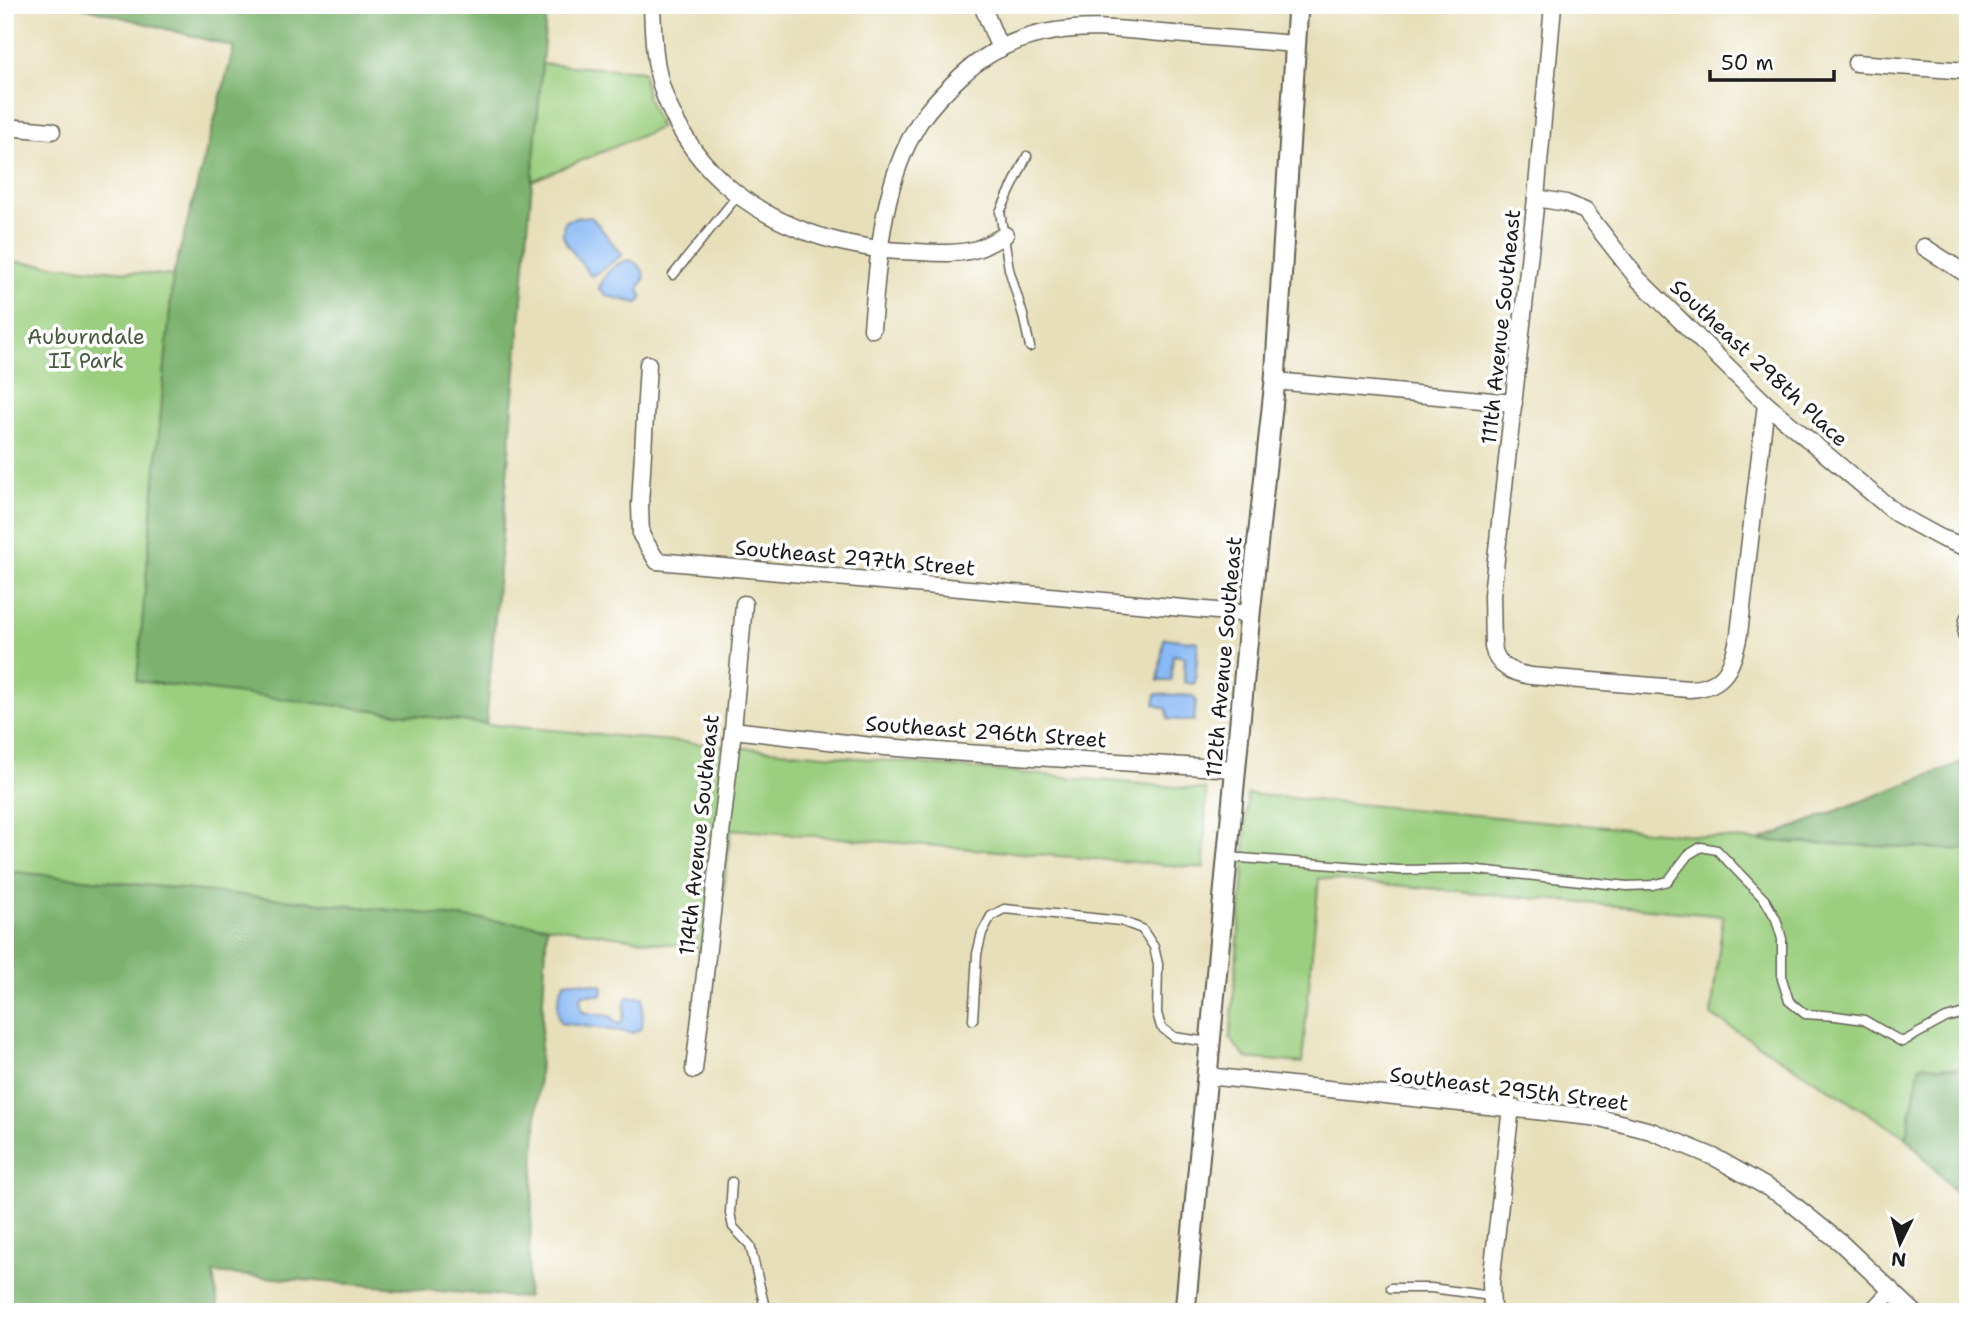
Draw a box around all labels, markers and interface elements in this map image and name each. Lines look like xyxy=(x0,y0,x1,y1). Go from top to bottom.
scale bar xyxy=(1710,38,1835,82)
text: 50 m xyxy=(1721,49,1774,77)
street label: 111th Avenue Southeast xyxy=(1475,208,1527,446)
street label: Southeast 298th Place xyxy=(1664,273,1854,453)
park label: Auburndale II Park xyxy=(27,323,145,375)
street label: Southeast 297th Street xyxy=(734,534,976,582)
street label: 112th Avenue Southeast xyxy=(1200,535,1248,779)
street label: Southeast 296th Street xyxy=(864,710,1108,754)
street label: 114th Avenue Southeast xyxy=(672,713,726,957)
street label: Southeast 295th Street xyxy=(1388,1060,1630,1118)
north arrow xyxy=(1864,1208,1934,1278)
text: N xyxy=(1890,1246,1907,1273)

